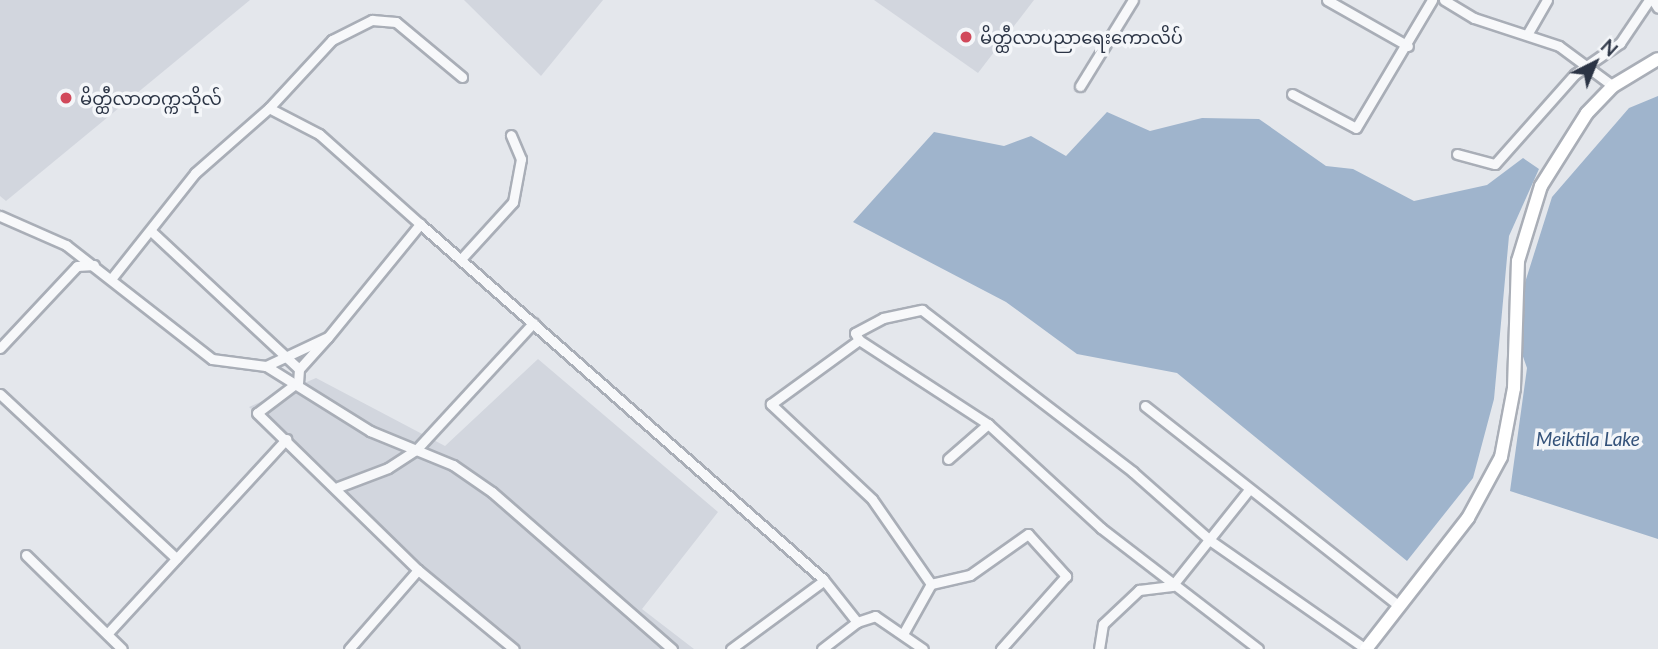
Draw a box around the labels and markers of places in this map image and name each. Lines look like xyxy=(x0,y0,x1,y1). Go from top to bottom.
place label: မိတ္ထီလာပညာရေးကောလိပ် xyxy=(980,26,1183,48)
marker: မိတ္ထီလာပညာရေးကောလိပ် xyxy=(958,29,974,45)
place label: မိတ္ထီလာတက္ကသိုလ် xyxy=(80,87,222,109)
marker: မိတ္ထီလာတက္ကသိုလ် xyxy=(58,90,74,106)

